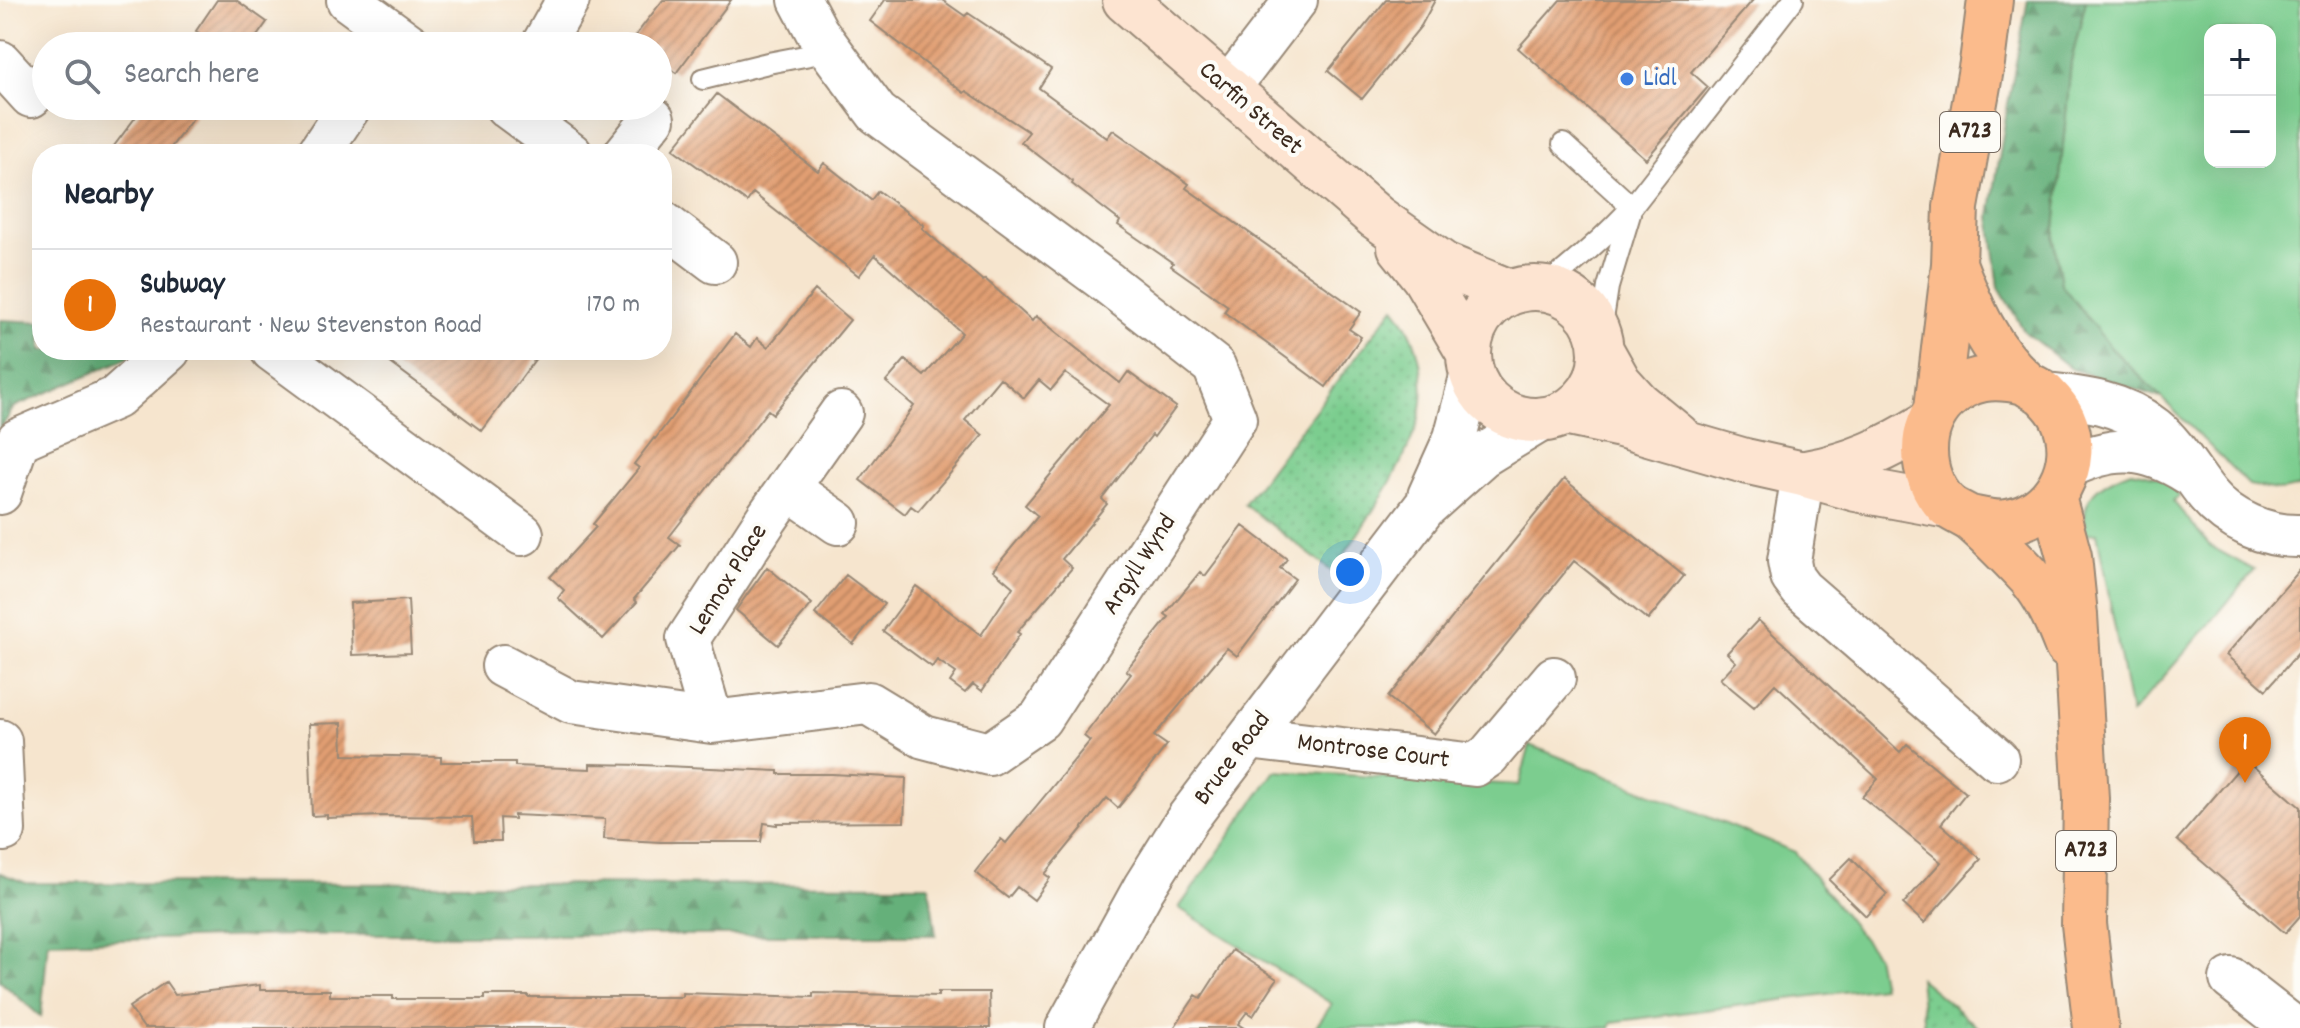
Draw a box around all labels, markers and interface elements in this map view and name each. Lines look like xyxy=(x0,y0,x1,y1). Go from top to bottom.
map controls xyxy=(2204,24,2276,168)
button: + xyxy=(2204,24,2276,96)
search box xyxy=(32,32,672,120)
street label: Carfin Street xyxy=(1190,53,1311,165)
icon: search xyxy=(60,54,104,98)
text: Search here xyxy=(124,55,260,98)
place label: Lidl xyxy=(1643,61,1677,98)
marker: Lidl xyxy=(1618,70,1636,88)
button: − xyxy=(2204,96,2276,168)
road number: A723 xyxy=(1940,112,2000,152)
text: Nearby xyxy=(64,172,153,221)
text: Subway xyxy=(140,265,225,308)
text: 1 xyxy=(87,287,93,324)
text: 170 m xyxy=(586,287,640,324)
text: Restaurant · New Stevenston Road xyxy=(140,308,482,345)
street label: Argyll Wynd xyxy=(1094,507,1186,623)
street label: Lennox Place xyxy=(680,517,778,643)
your location xyxy=(1330,552,1370,592)
street label: Bruce Road xyxy=(1185,704,1281,814)
pin: 1 xyxy=(2219,717,2271,783)
street label: Montrose Court xyxy=(1295,724,1451,780)
road number: A723 xyxy=(2056,831,2116,871)

